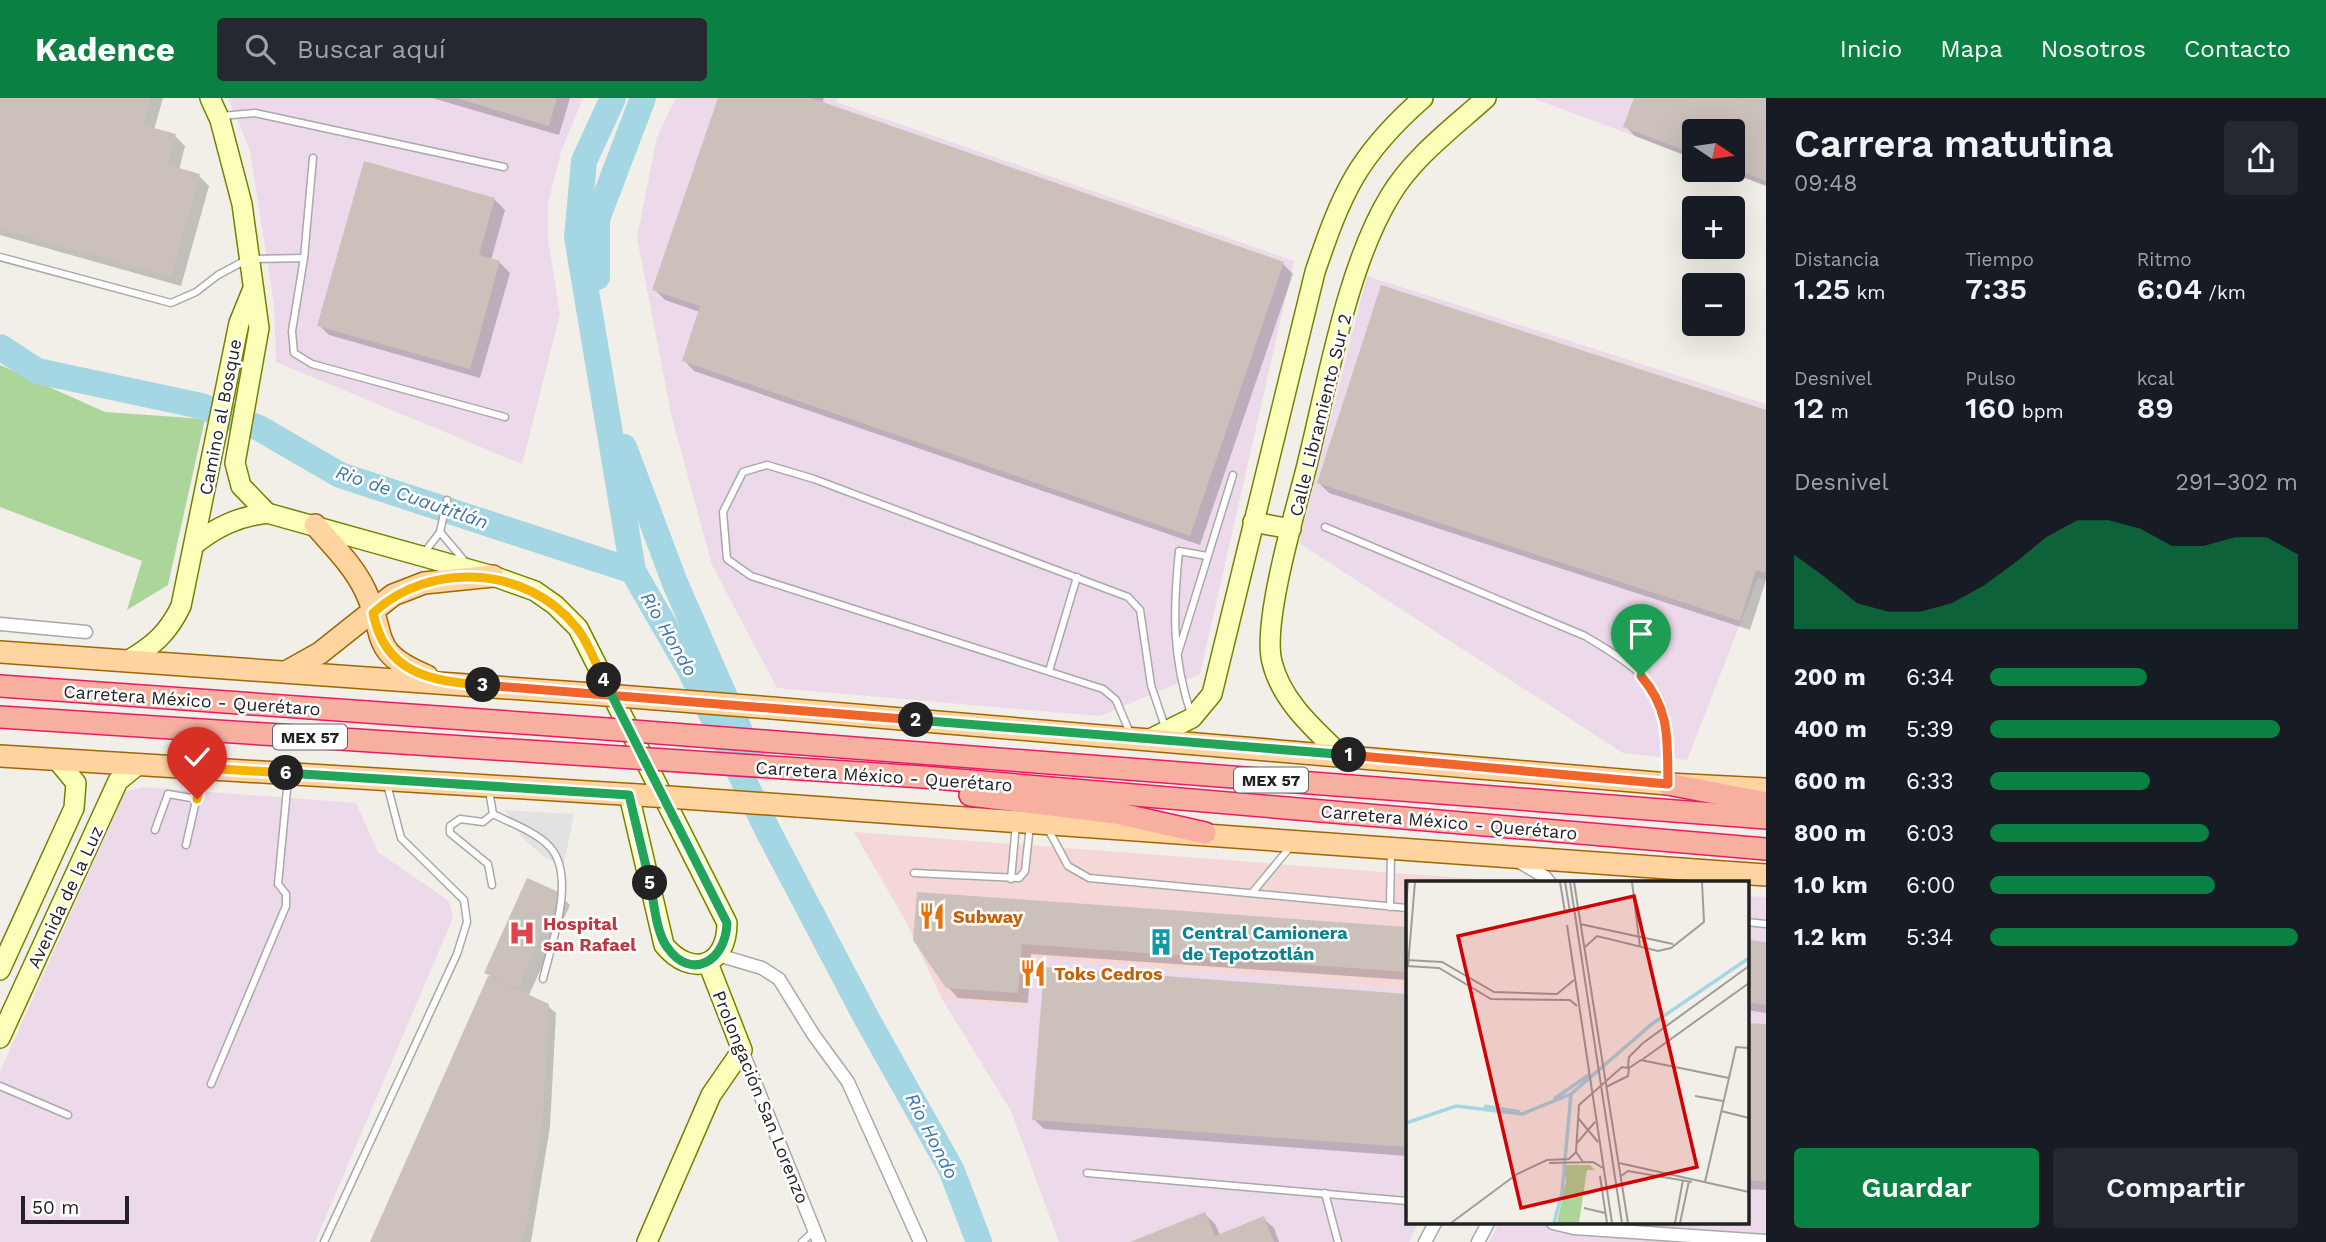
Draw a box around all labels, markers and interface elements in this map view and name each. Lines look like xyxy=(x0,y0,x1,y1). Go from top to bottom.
search box xyxy=(217,18,707,81)
text: Kadence xyxy=(35,30,175,69)
icon: search xyxy=(241,30,279,68)
text: Buscar aquí xyxy=(297,34,446,64)
text: Inicio xyxy=(1840,35,1902,63)
text: Mapa xyxy=(1940,35,2003,63)
text: Nosotros xyxy=(2041,35,2146,63)
text: Contacto xyxy=(2184,35,2291,63)
north arrow xyxy=(1682,119,1745,182)
map controls xyxy=(1682,119,1745,336)
button: share xyxy=(2224,121,2298,195)
text: Carrera matutina xyxy=(1794,122,2113,166)
text: 09:48 xyxy=(1794,170,1858,197)
button: + xyxy=(1682,196,1745,259)
text: Distancia xyxy=(1794,248,1880,271)
text: Tiempo xyxy=(1965,248,2034,271)
text: Ritmo xyxy=(2137,248,2192,271)
text: 1.25 xyxy=(1794,271,1850,306)
text: 7:35 xyxy=(1965,271,2027,306)
text: 6:04 xyxy=(2137,271,2202,306)
button: − xyxy=(1682,273,1745,336)
text: km xyxy=(1850,281,1885,304)
text: /km xyxy=(2202,281,2246,304)
street label: Calle Libramiento Sur 2 xyxy=(1285,311,1355,519)
street label: Camino al Bosque xyxy=(195,337,245,497)
text: Desnivel xyxy=(1794,367,1872,390)
text: Pulso xyxy=(1965,367,2016,390)
text: kcal xyxy=(2137,367,2174,390)
text: 12 xyxy=(1794,390,1824,425)
text: 160 xyxy=(1965,390,2015,425)
text: 89 xyxy=(2137,390,2174,425)
text: m xyxy=(1824,400,1849,423)
text: bpm xyxy=(2015,400,2064,423)
water label: Rio de Cuautitlán xyxy=(333,460,491,534)
text: Desnivel xyxy=(1794,469,1889,496)
text: 291–302 m xyxy=(2176,469,2298,496)
water label: Rio Hondo xyxy=(636,588,702,680)
pin xyxy=(1611,604,1671,676)
icon: arrive xyxy=(1622,615,1660,653)
pin: 4 xyxy=(586,662,622,698)
text: 200 m xyxy=(1794,664,1866,691)
text: 6:34 xyxy=(1906,664,1954,691)
pin: 3 xyxy=(466,668,500,702)
text: 4 xyxy=(597,668,610,691)
text: 3 xyxy=(477,673,488,696)
street label: Carretera México - Querétaro xyxy=(63,681,321,719)
pin: 2 xyxy=(898,702,934,738)
text: 2 xyxy=(910,708,921,731)
text: 400 m xyxy=(1794,716,1867,743)
text: 5:39 xyxy=(1906,716,1954,743)
road number: MEX 57 xyxy=(273,724,347,750)
pin xyxy=(167,727,227,799)
icon: check xyxy=(178,738,216,776)
pin: 1 xyxy=(1332,738,1366,772)
text: 1 xyxy=(1344,743,1353,766)
pin: 6 xyxy=(268,756,304,790)
street label: Carretera México - Querétaro xyxy=(755,757,1013,795)
text: 6 xyxy=(280,761,291,784)
road number: MEX 57 xyxy=(1234,768,1308,792)
text: 600 m xyxy=(1794,768,1866,795)
text: 6:33 xyxy=(1906,768,1954,795)
street label: Carretera México - Querétaro xyxy=(1320,800,1578,844)
text: 800 m xyxy=(1794,820,1866,847)
text: 6:03 xyxy=(1906,820,1954,847)
street label: Avenida de la Luz xyxy=(23,822,107,972)
pin: 5 xyxy=(632,866,668,900)
text: 5 xyxy=(644,871,655,894)
text: 1.0 km xyxy=(1794,872,1868,899)
text: 6:00 xyxy=(1906,872,1955,899)
inset map xyxy=(1406,881,1748,1224)
restaurant icon: Subway xyxy=(917,901,947,931)
place label: Subway xyxy=(953,906,1024,927)
place label: Hospital san Rafael xyxy=(543,913,636,955)
hospital icon: Hospital san Rafael xyxy=(507,918,537,948)
place label: Central Camionera de Tepotzotlán xyxy=(1182,922,1348,964)
text: 1.2 km xyxy=(1794,924,1867,951)
text: 5:34 xyxy=(1906,924,1954,951)
building icon: Central Camionera de Tepotzotlán xyxy=(1146,927,1176,957)
restaurant icon: Toks Cedros xyxy=(1018,958,1048,988)
place label: Toks Cedros xyxy=(1054,963,1163,984)
street label: Prolongación San Lorenzo xyxy=(709,987,813,1207)
water label: Rio Hondo xyxy=(900,1089,964,1183)
button: Guardar xyxy=(1794,1148,2039,1228)
button: Compartir xyxy=(2053,1148,2298,1228)
scale bar xyxy=(21,1193,130,1225)
text: 50 m xyxy=(32,1196,79,1219)

